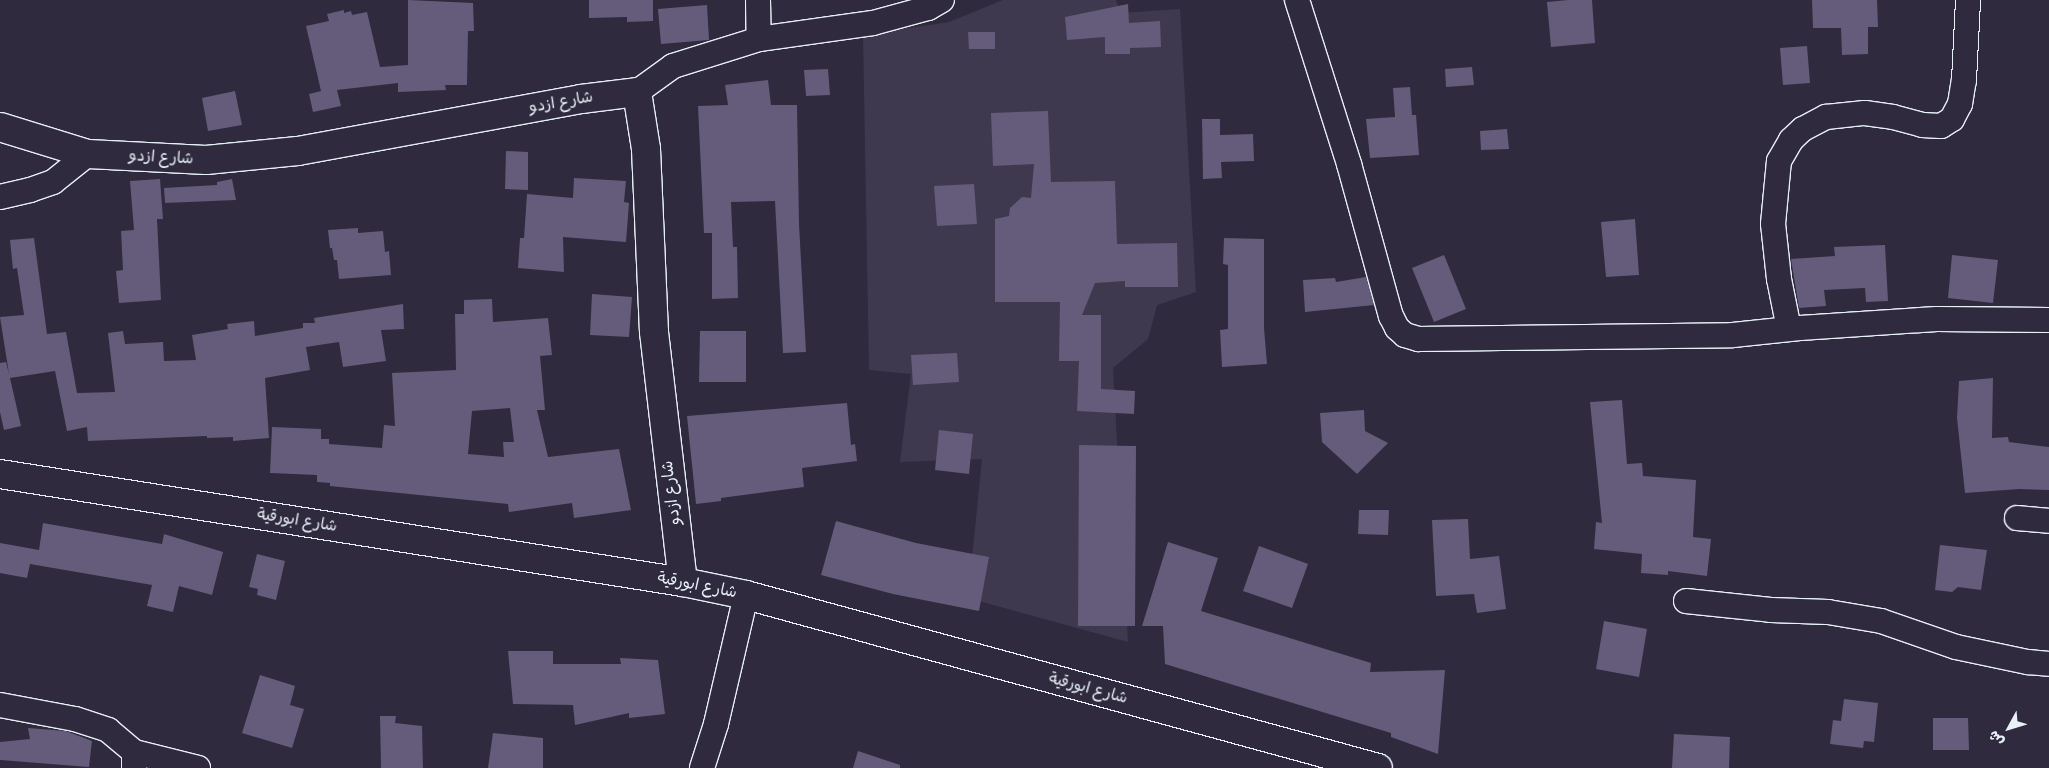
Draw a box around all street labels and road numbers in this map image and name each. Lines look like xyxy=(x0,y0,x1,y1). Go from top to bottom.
street label: شارع ازدو xyxy=(527,88,595,118)
street label: شارع ازدو xyxy=(128,147,194,169)
street label: شارع ازدو xyxy=(659,460,685,526)
street label: شارع ابورقية xyxy=(256,505,338,537)
street label: شارع ابورقية xyxy=(656,569,738,603)
street label: شارع ابورقية xyxy=(1047,669,1129,709)

